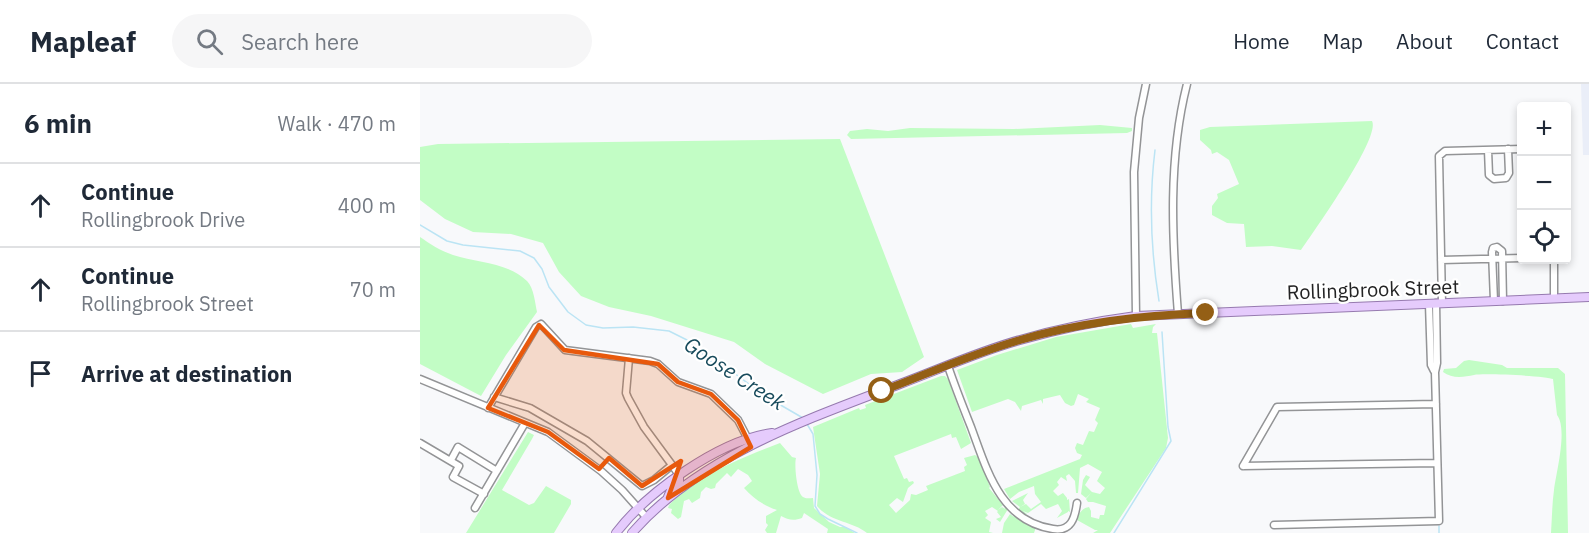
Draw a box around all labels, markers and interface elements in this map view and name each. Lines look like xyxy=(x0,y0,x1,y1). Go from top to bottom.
search box xyxy=(172,14,592,68)
text: Mapleaf xyxy=(30,23,136,60)
icon: search xyxy=(193,25,226,58)
text: Search here xyxy=(241,27,359,56)
text: Home xyxy=(1233,27,1290,55)
text: Map xyxy=(1323,27,1363,55)
text: About xyxy=(1396,27,1453,55)
text: Contact xyxy=(1486,27,1559,55)
map controls xyxy=(1517,102,1571,264)
button: + xyxy=(1517,102,1571,156)
text: 6 min xyxy=(24,106,92,140)
text: Walk · 470 m xyxy=(278,110,396,137)
button: − xyxy=(1517,156,1571,210)
text: Continue xyxy=(81,177,174,206)
icon: ahead xyxy=(24,189,57,222)
text: 400 m xyxy=(338,192,396,219)
text: Rollingbrook Drive xyxy=(81,206,245,233)
button: locate xyxy=(1517,210,1571,264)
text: Continue xyxy=(81,261,174,290)
street label: Rollingbrook Street xyxy=(1286,272,1460,306)
icon: ahead xyxy=(24,273,57,306)
text: 70 m xyxy=(350,276,396,303)
text: Rollingbrook Street xyxy=(81,290,254,317)
route end xyxy=(1192,299,1218,325)
water label: Goose Creek xyxy=(679,330,792,417)
icon: arrive xyxy=(24,357,57,390)
text: Arrive at destination xyxy=(81,359,292,388)
route start xyxy=(868,377,894,403)

